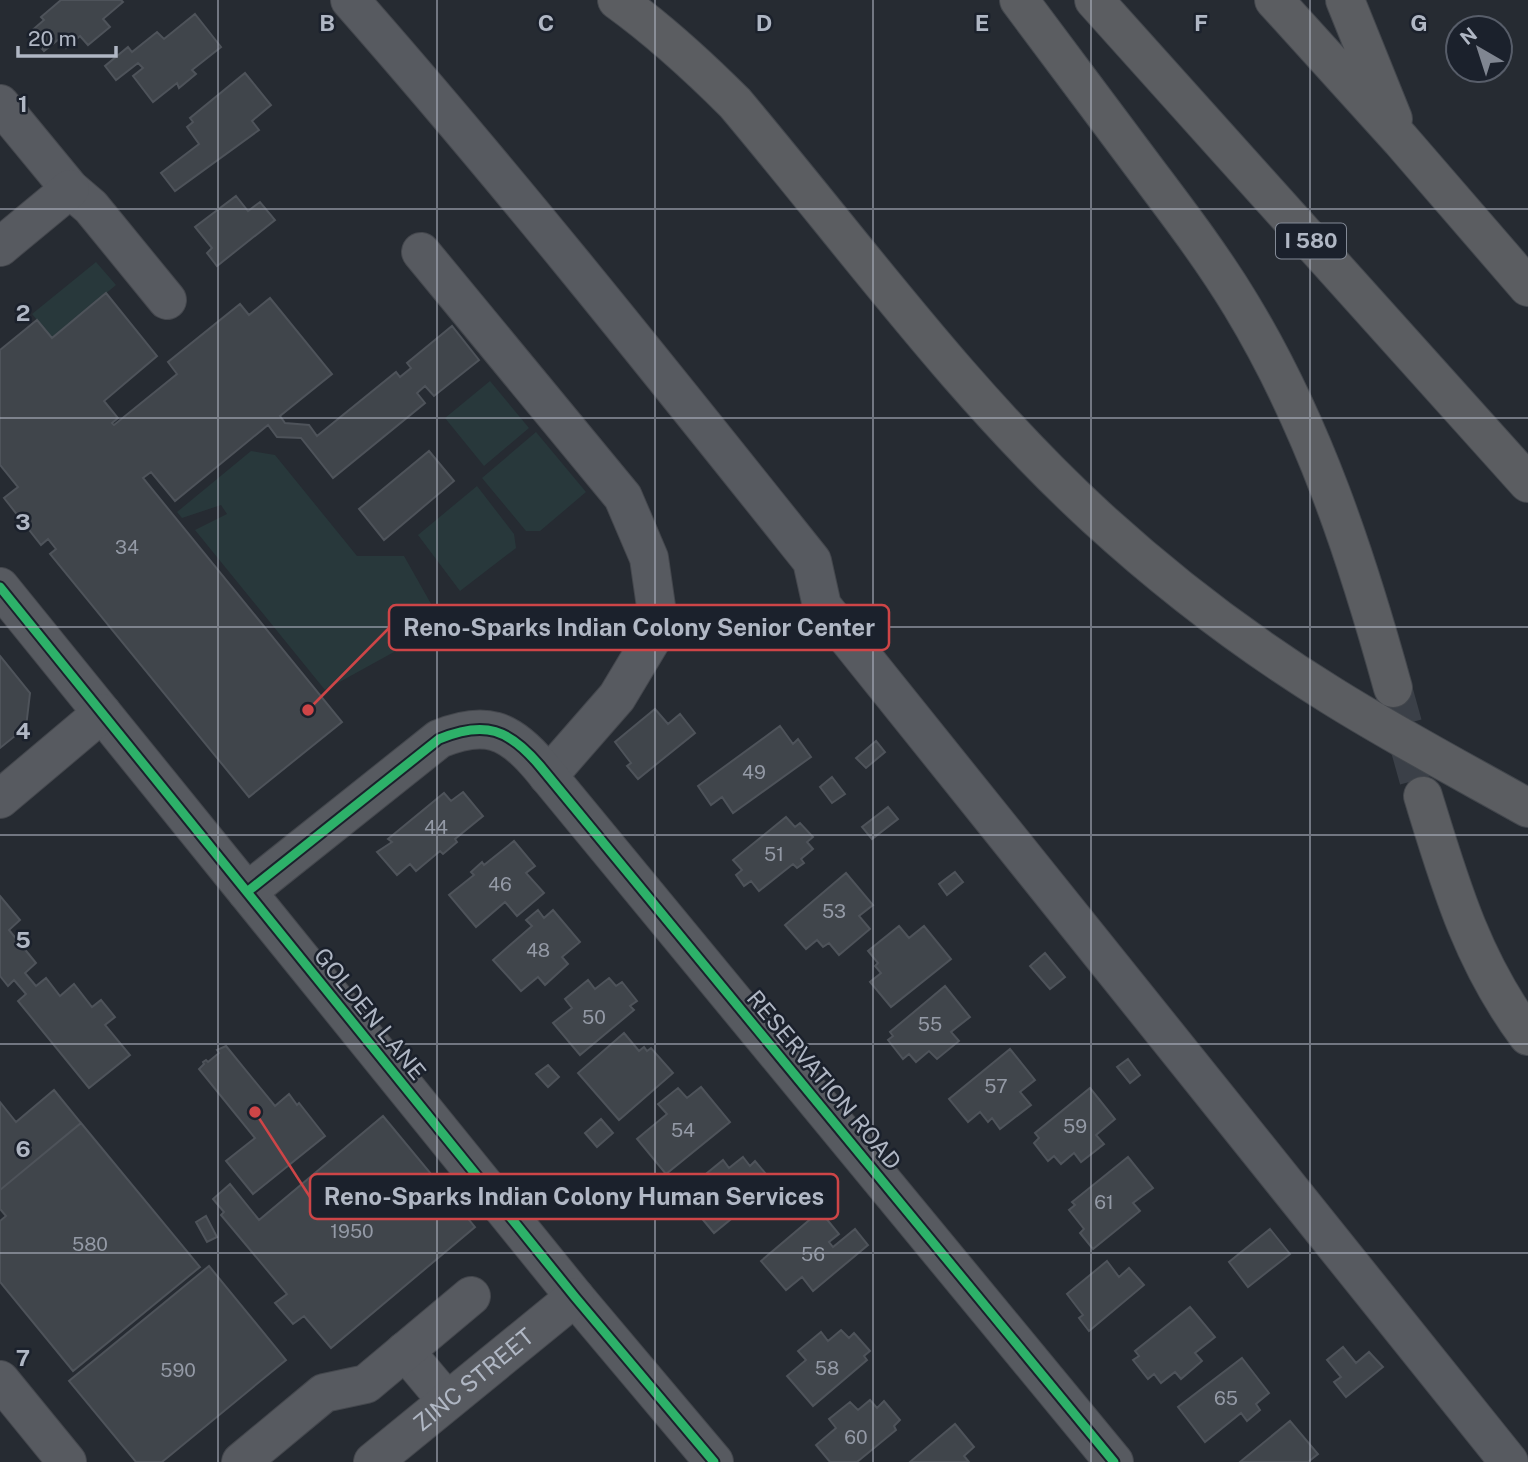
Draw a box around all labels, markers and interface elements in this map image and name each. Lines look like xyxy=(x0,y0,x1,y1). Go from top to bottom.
text: B xyxy=(319,9,335,36)
text: C xyxy=(538,9,554,36)
text: D xyxy=(756,9,772,36)
text: E xyxy=(975,9,989,36)
text: F xyxy=(1194,9,1208,36)
text: G xyxy=(1410,9,1428,36)
scale bar xyxy=(18,14,116,58)
north arrow xyxy=(1444,14,1514,84)
text: N xyxy=(1456,23,1481,49)
text: 20 m xyxy=(28,26,77,51)
text: 1 xyxy=(18,90,28,117)
road number: I 580 xyxy=(1276,224,1346,258)
text: 2 xyxy=(16,299,30,326)
text: 3 xyxy=(15,508,31,535)
house number: 34 xyxy=(115,536,139,558)
callout: Reno-Sparks Indian Colony Senior Center xyxy=(389,605,889,650)
text: Reno-Sparks Indian Colony Senior Center xyxy=(403,613,875,641)
text: 4 xyxy=(15,717,31,744)
house number: 49 xyxy=(742,761,766,783)
house number: 44 xyxy=(424,816,448,838)
house number: 51 xyxy=(764,843,784,865)
house number: 46 xyxy=(488,873,512,895)
house number: 53 xyxy=(822,900,846,922)
text: 5 xyxy=(15,926,31,953)
house number: 48 xyxy=(526,939,550,961)
street label: GOLDEN LANE xyxy=(309,942,432,1085)
street label: RESERVATION ROAD xyxy=(742,985,907,1175)
house number: 50 xyxy=(582,1006,606,1028)
house number: 55 xyxy=(918,1013,942,1035)
house number: 57 xyxy=(984,1075,1008,1097)
house number: 59 xyxy=(1063,1115,1087,1137)
house number: 54 xyxy=(671,1119,695,1141)
text: 6 xyxy=(15,1135,31,1162)
callout: Reno-Sparks Indian Colony Human Services xyxy=(310,1174,838,1219)
text: Reno-Sparks Indian Colony Human Services xyxy=(324,1182,824,1210)
house number: 61 xyxy=(1094,1191,1114,1213)
house number: 1950 xyxy=(330,1220,374,1242)
house number: 580 xyxy=(72,1233,108,1255)
house number: 56 xyxy=(801,1243,825,1265)
street label: ZINC STREET xyxy=(408,1322,539,1436)
text: 7 xyxy=(16,1344,30,1371)
house number: 58 xyxy=(815,1357,839,1379)
house number: 590 xyxy=(160,1359,196,1381)
house number: 65 xyxy=(1214,1387,1238,1409)
house number: 60 xyxy=(844,1426,868,1448)

